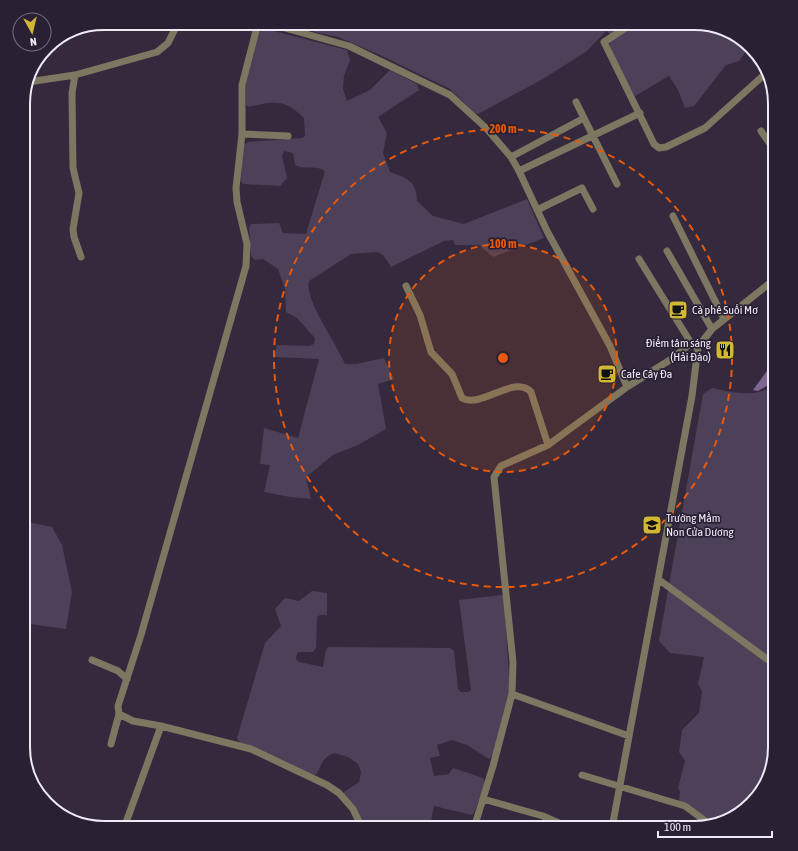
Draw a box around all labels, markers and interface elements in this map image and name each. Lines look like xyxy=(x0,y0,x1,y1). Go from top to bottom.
north arrow xyxy=(12,12,52,52)
text: N xyxy=(29,36,37,48)
text: 200 m xyxy=(489,122,517,136)
text: 100 m xyxy=(489,237,517,251)
cafe icon: Cà phê Suối Mơ xyxy=(667,299,689,321)
place label: Cà phê Suối Mơ xyxy=(692,303,758,317)
place label: Điểm tâm sáng (Hải Đào) xyxy=(646,336,712,364)
restaurant icon: Điểm tâm sáng (Hải Đào) xyxy=(714,339,736,361)
centre of rings xyxy=(496,351,510,365)
cafe icon: Cafe Cây Đa xyxy=(596,363,618,385)
place label: Cafe Cây Đa xyxy=(621,367,672,381)
place label: Trường Mầm Non Cửa Dương xyxy=(666,511,735,539)
school or university icon: Trường Mầm Non Cửa Dương xyxy=(641,514,663,536)
scale bar xyxy=(658,813,772,839)
text: 100 m xyxy=(664,820,691,834)

